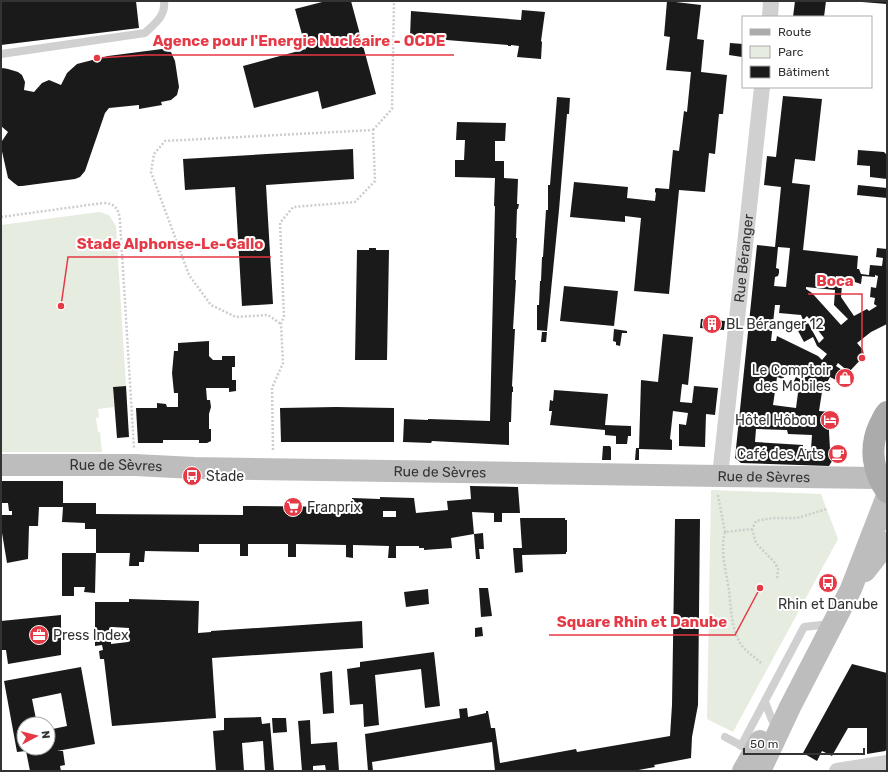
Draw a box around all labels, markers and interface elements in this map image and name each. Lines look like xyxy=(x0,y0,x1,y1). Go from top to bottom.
legend xyxy=(742,16,872,88)
text: Route xyxy=(778,25,812,39)
callout: Agence pour l'Energie Nucléaire - OCDE xyxy=(145,28,454,55)
text: Agence pour l'Energie Nucléaire - OCDE xyxy=(153,32,445,50)
text: Parc xyxy=(778,45,804,59)
text: Bâtiment xyxy=(778,65,830,79)
street label: Rue Béranger xyxy=(731,212,757,304)
callout: Stade Alphonse-Le-Gallo xyxy=(68,230,271,257)
text: Stade Alphonse-Le-Gallo xyxy=(77,235,263,253)
callout: Boca xyxy=(808,267,862,294)
text: Boca xyxy=(816,272,854,290)
building icon: BL Béranger 12 xyxy=(701,313,723,335)
place label: BL Béranger 12 xyxy=(726,316,824,333)
place label: Le Comptoir des Mobiles xyxy=(752,362,832,395)
shop icon: Le Comptoir des Mobiles xyxy=(834,367,856,389)
hotel icon: Hôtel Hôbou xyxy=(819,409,841,431)
place label: Hôtel Hôbou xyxy=(735,412,816,429)
cafe icon: Café des Arts xyxy=(827,443,849,465)
place label: Café des Arts xyxy=(737,446,824,463)
street label: Rue de Sèvres xyxy=(70,457,163,475)
street label: Rue de Sèvres xyxy=(393,463,486,481)
bus stop icon: Stade xyxy=(181,465,203,487)
place label: Stade xyxy=(206,468,244,485)
street label: Rue de Sèvres xyxy=(717,468,810,486)
supermarket icon: Franprix xyxy=(282,496,304,518)
place label: Franprix xyxy=(307,499,361,516)
bus stop icon: Rhin et Danube xyxy=(817,572,839,594)
place label: Rhin et Danube xyxy=(778,596,878,613)
callout: Square Rhin et Danube xyxy=(549,608,735,635)
text: Square Rhin et Danube xyxy=(557,613,727,631)
office icon: Press Index xyxy=(28,624,50,646)
place label: Press Index xyxy=(53,627,129,644)
north arrow xyxy=(16,716,56,756)
text: N xyxy=(38,730,52,740)
scale bar xyxy=(744,730,864,756)
text: 50 m xyxy=(750,737,778,751)

